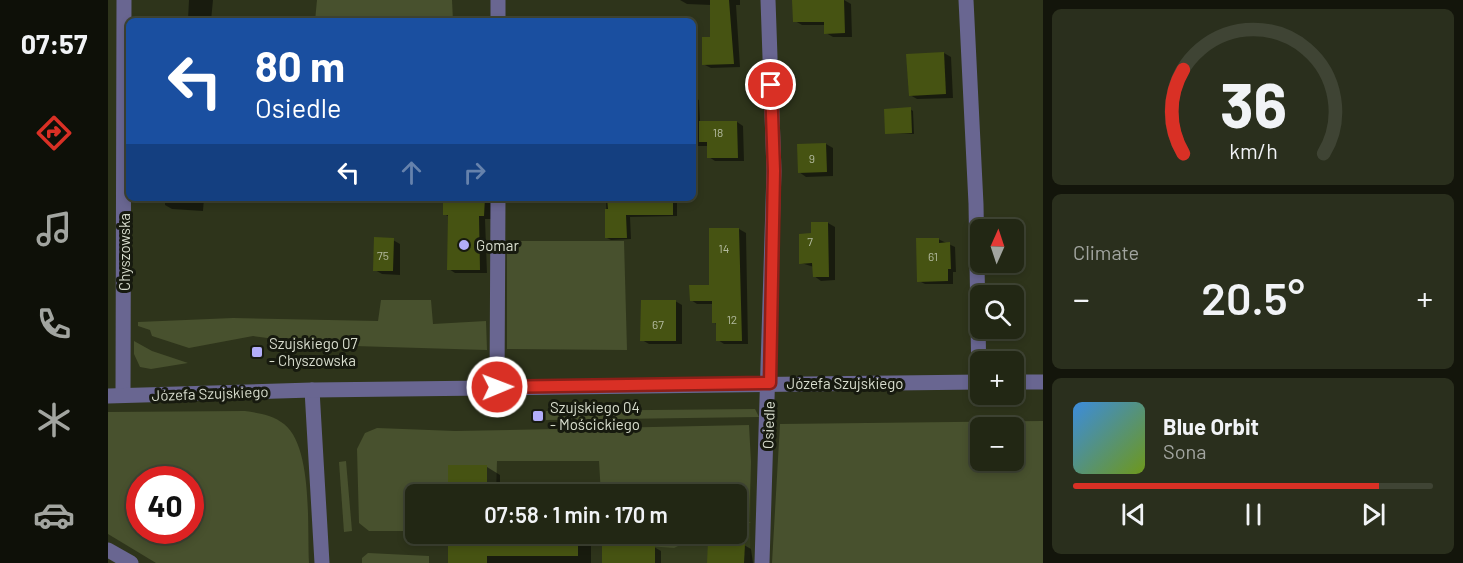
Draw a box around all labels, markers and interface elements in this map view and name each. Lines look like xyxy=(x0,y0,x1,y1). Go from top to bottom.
text: 07:57 xyxy=(21,27,87,59)
text: 80 m xyxy=(255,40,345,90)
icon: left xyxy=(156,42,234,120)
pin xyxy=(745,59,796,110)
text: 36 xyxy=(1219,66,1287,140)
icon: arrive xyxy=(754,68,787,101)
text: Osiedle xyxy=(255,91,341,123)
icon: directions xyxy=(33,112,75,154)
house number: 18 xyxy=(713,125,723,139)
text: km/h xyxy=(1229,138,1277,163)
house number: 9 xyxy=(809,151,815,165)
icon: left xyxy=(332,156,365,189)
icon: ahead xyxy=(395,156,428,189)
icon: right xyxy=(458,156,491,189)
icon: music xyxy=(33,208,75,250)
street label: Chyszowska xyxy=(115,213,133,291)
north arrow xyxy=(970,219,1024,273)
map controls xyxy=(970,219,1024,471)
house number: 7 xyxy=(807,234,813,248)
place label: Gomar xyxy=(476,236,519,254)
marker: Gomar xyxy=(457,238,471,252)
text: Climate xyxy=(1073,240,1139,264)
house number: 14 xyxy=(719,241,729,255)
house number: 75 xyxy=(377,248,389,262)
house number: 61 xyxy=(928,249,938,263)
text: 20.5° xyxy=(1201,270,1305,324)
text: − xyxy=(1073,278,1090,318)
text: + xyxy=(1416,278,1433,318)
button: search xyxy=(970,285,1024,339)
icon: phone xyxy=(33,303,75,345)
house number: 12 xyxy=(727,312,737,326)
house number: 67 xyxy=(652,317,664,331)
place label: Szujskiego 07 - Chyszowska xyxy=(269,334,357,369)
marker: Szujskiego 07 - Chyszowska xyxy=(250,345,264,359)
button: + xyxy=(970,351,1024,405)
position arrow xyxy=(465,355,529,419)
street label: Józefa Szujskiego xyxy=(787,374,903,392)
street label: Józefa Szujskiego xyxy=(151,382,269,404)
place label: Szujskiego 04 - Mościckiego xyxy=(550,398,640,433)
icon: climate xyxy=(33,399,75,441)
street label: Osiedle xyxy=(758,401,778,449)
marker: Szujskiego 04 - Mościckiego xyxy=(531,409,545,423)
text: Blue Orbit xyxy=(1163,413,1259,439)
button: − xyxy=(970,417,1024,471)
text: Sona xyxy=(1163,439,1207,463)
speed limit sign: 40 xyxy=(126,466,204,544)
icon: car xyxy=(33,494,75,536)
icon: previous xyxy=(1117,498,1150,531)
icon: pause xyxy=(1237,498,1270,531)
icon: next xyxy=(1357,498,1390,531)
text: 07:58 · 1 min · 170 m xyxy=(484,501,668,527)

